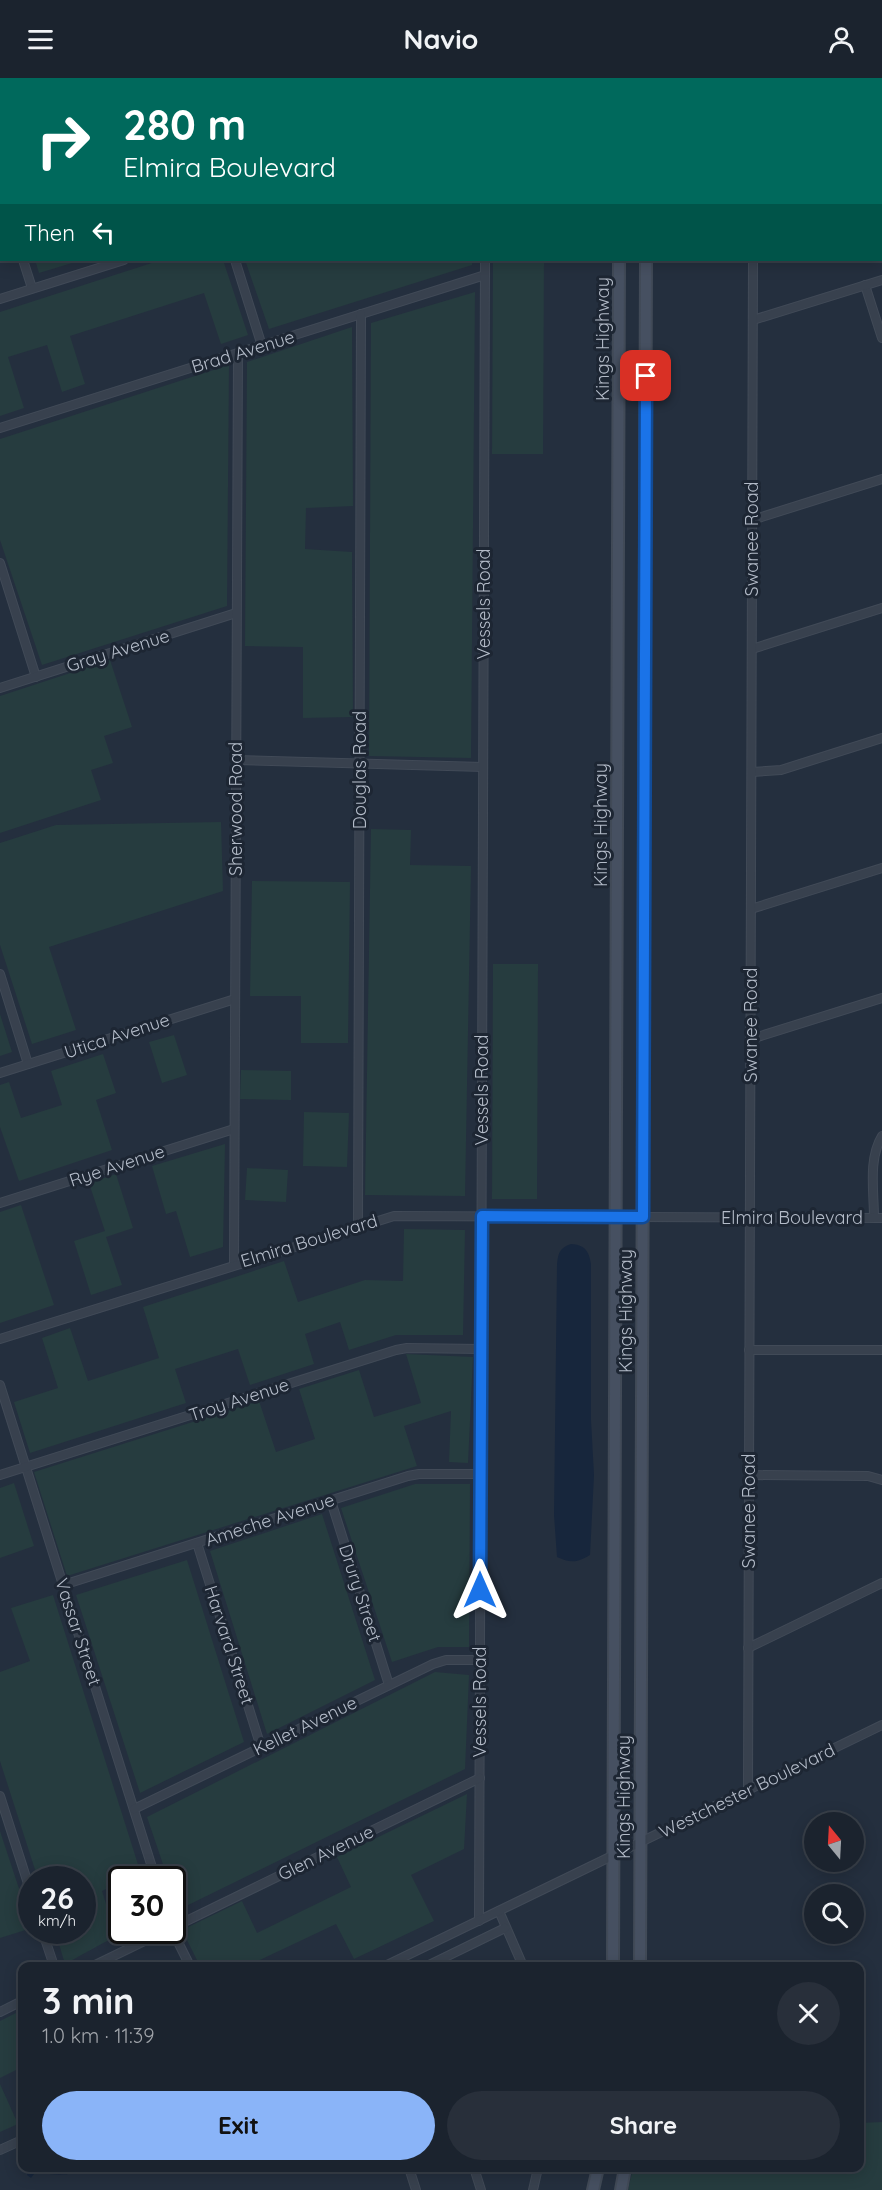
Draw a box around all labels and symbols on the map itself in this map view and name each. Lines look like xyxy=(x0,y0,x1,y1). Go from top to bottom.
street label: Kings Highway xyxy=(591,277,614,401)
street label: Brad Avenue xyxy=(188,325,297,378)
pin xyxy=(620,350,671,401)
street label: Swanee Road xyxy=(740,482,763,596)
street label: Vessels Road xyxy=(472,549,495,659)
street label: Gray Avenue xyxy=(63,624,172,677)
street label: Douglas Road xyxy=(348,711,371,829)
street label: Sherwood Road xyxy=(224,742,247,876)
street label: Kings Highway xyxy=(589,763,612,887)
street label: Swanee Road xyxy=(739,968,762,1082)
street label: Utica Avenue xyxy=(61,1008,172,1063)
street label: Vessels Road xyxy=(470,1035,493,1145)
street label: Rye Avenue xyxy=(66,1139,167,1192)
street label: Elmira Boulevard xyxy=(721,1206,863,1229)
street label: Elmira Boulevard xyxy=(238,1209,380,1272)
street label: Kings Highway xyxy=(614,1249,637,1373)
street label: Troy Avenue xyxy=(186,1373,292,1427)
street label: Swanee Road xyxy=(737,1454,760,1568)
street label: Ameche Avenue xyxy=(202,1488,337,1551)
street label: Drury Street xyxy=(334,1541,387,1645)
position arrow xyxy=(448,1558,512,1622)
street label: Vassar Street xyxy=(50,1575,107,1688)
street label: Harvard Street xyxy=(199,1582,260,1707)
street label: Vessels Road xyxy=(468,1647,491,1757)
street label: Kellet Avenue xyxy=(249,1690,361,1761)
street label: Kings Highway xyxy=(612,1735,635,1859)
street label: Westchester Boulevard xyxy=(655,1738,838,1843)
north arrow xyxy=(804,1812,864,1872)
street label: Glen Avenue xyxy=(274,1820,377,1886)
speed limit sign: 30 xyxy=(108,1866,186,1944)

